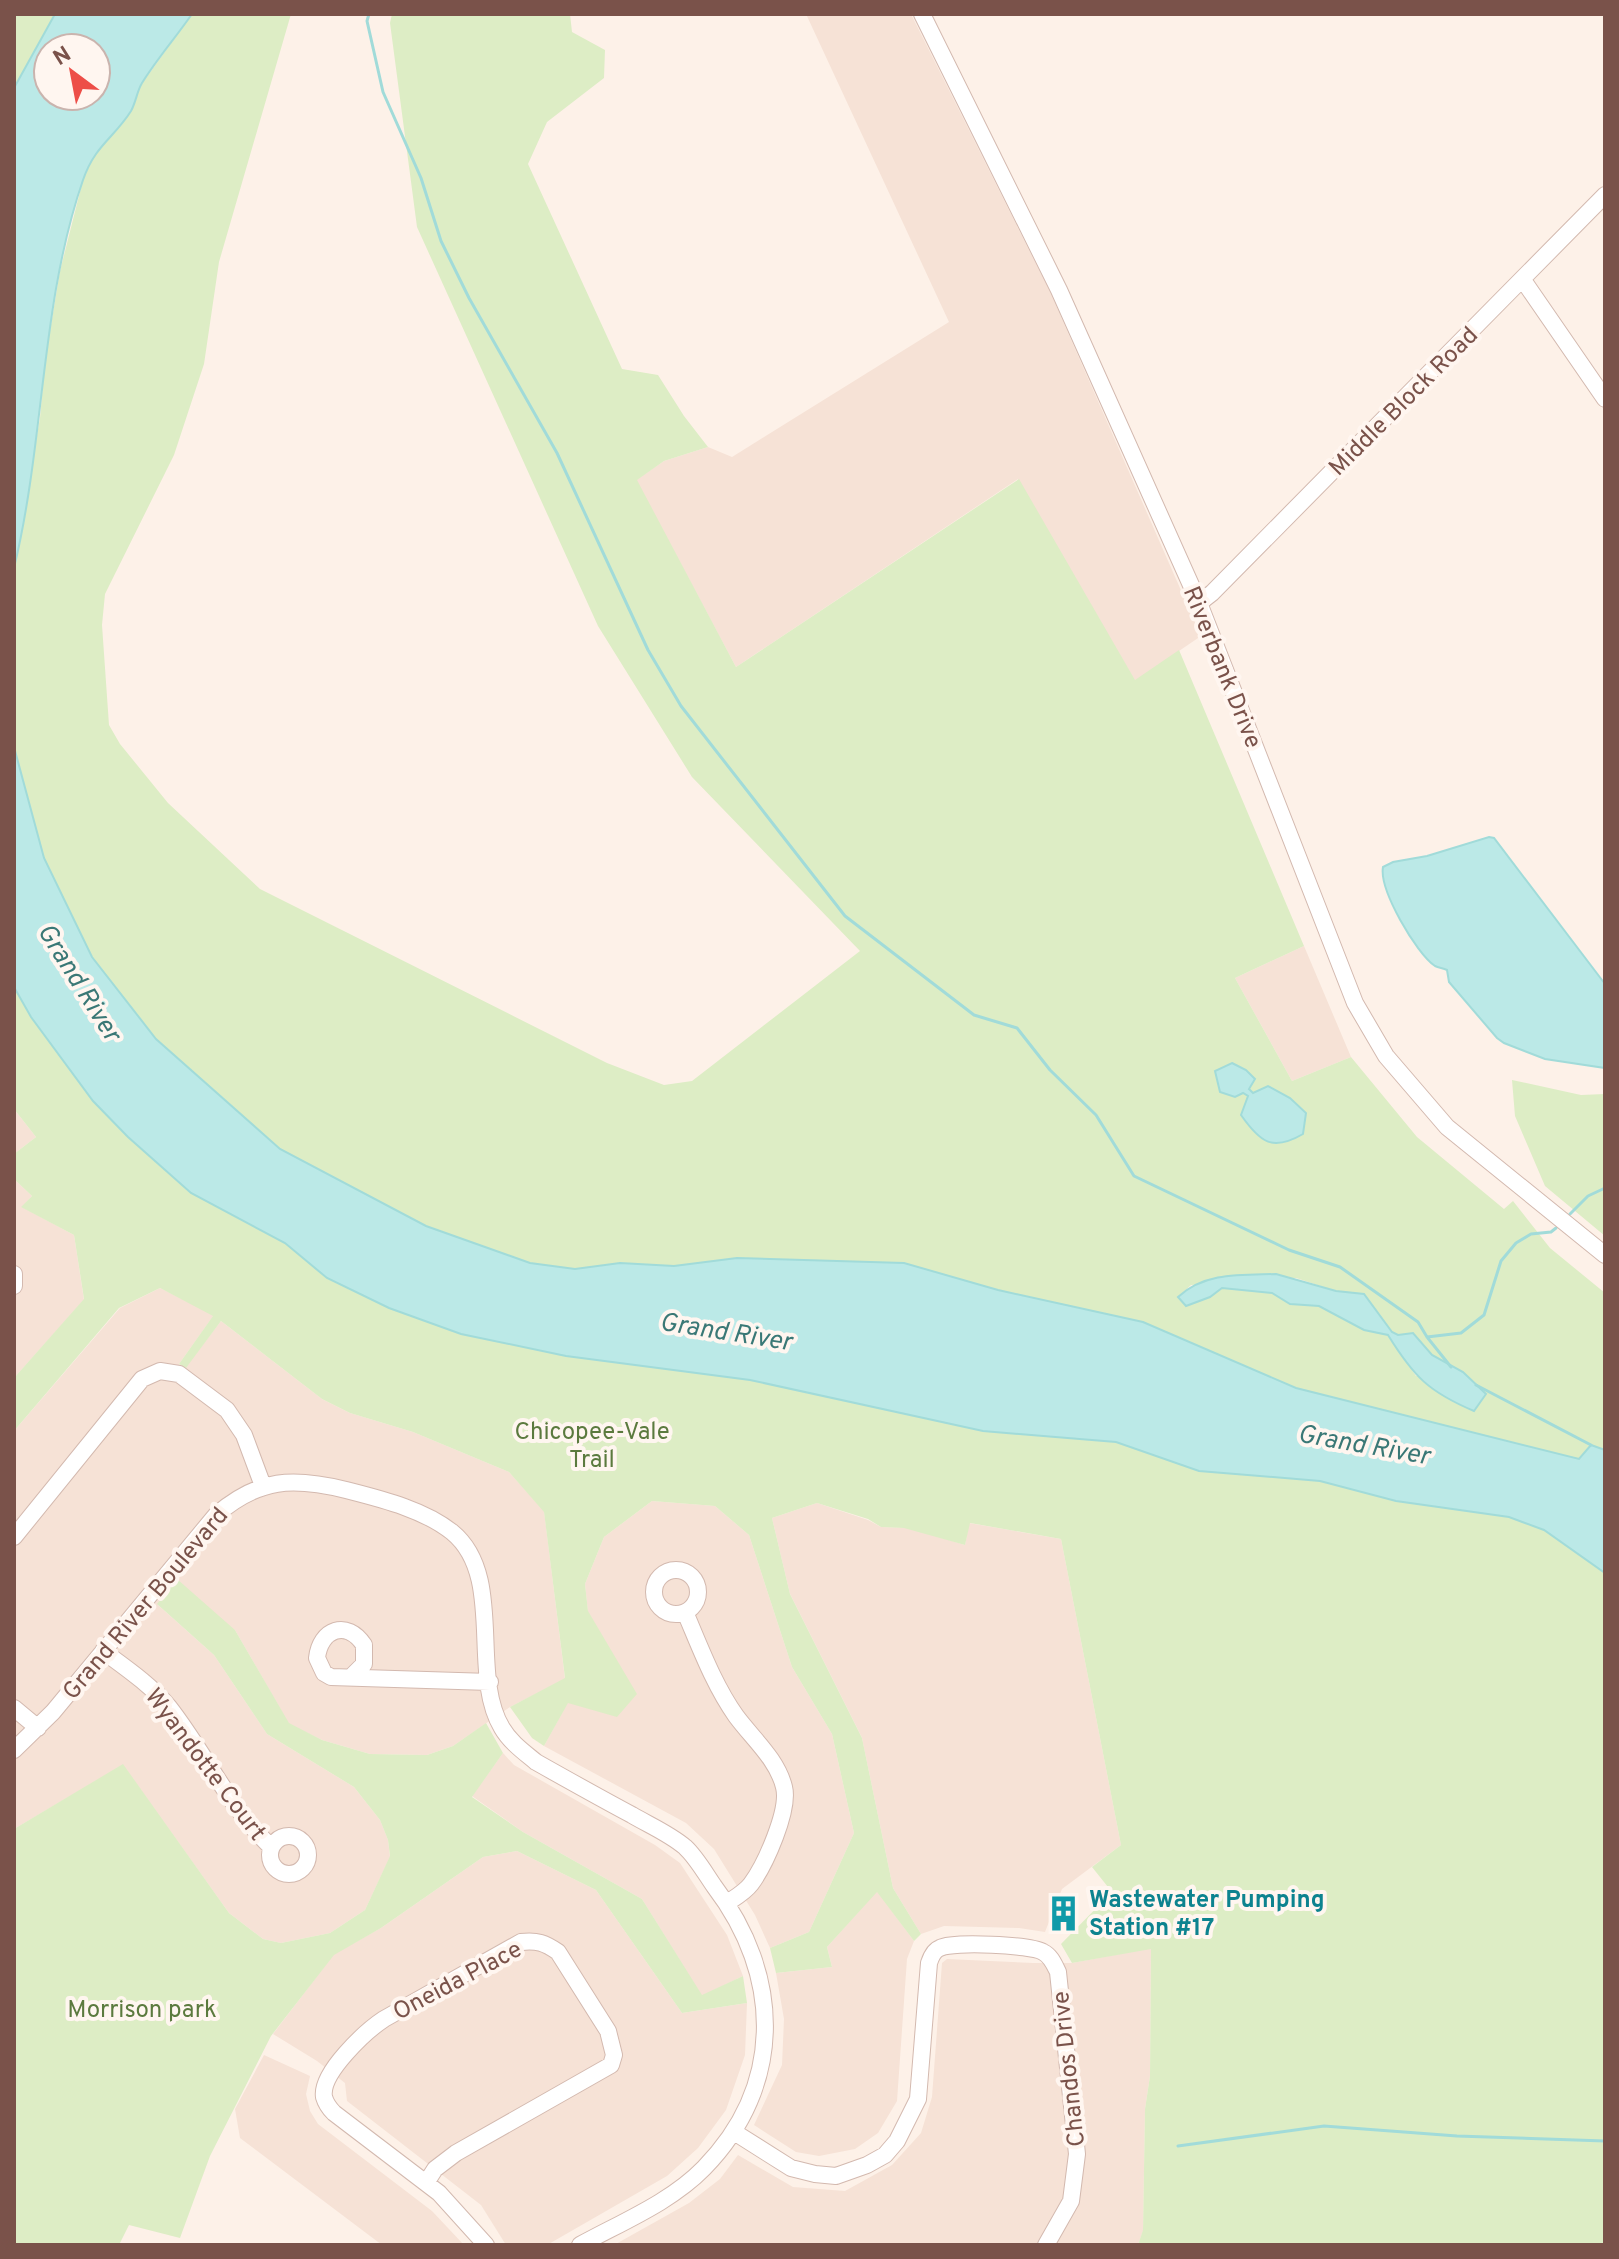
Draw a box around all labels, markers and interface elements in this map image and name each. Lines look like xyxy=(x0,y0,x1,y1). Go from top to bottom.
north arrow xyxy=(32,32,112,112)
text: N xyxy=(49,42,77,73)
street label: Middle Block Road xyxy=(1323,321,1485,483)
street label: Riverbank Drive xyxy=(1175,582,1267,753)
water label: Grand River xyxy=(29,918,128,1050)
water label: Grand River xyxy=(657,1307,796,1361)
park label: Chicopee-Vale Trail xyxy=(514,1418,670,1476)
water label: Grand River xyxy=(1295,1419,1434,1475)
street label: Grand River Boulevard xyxy=(57,1502,236,1707)
street label: Wyandotte Court xyxy=(137,1683,272,1847)
place label: Wastewater Pumping Station #17 xyxy=(1089,1886,1325,1944)
building icon: Wastewater Pumping Station #17 xyxy=(1044,1894,1082,1932)
street label: Oneida Place xyxy=(388,1935,528,2028)
street label: Chandos Drive xyxy=(1047,1989,1093,2148)
park label: Morrison park xyxy=(67,1996,217,2026)

